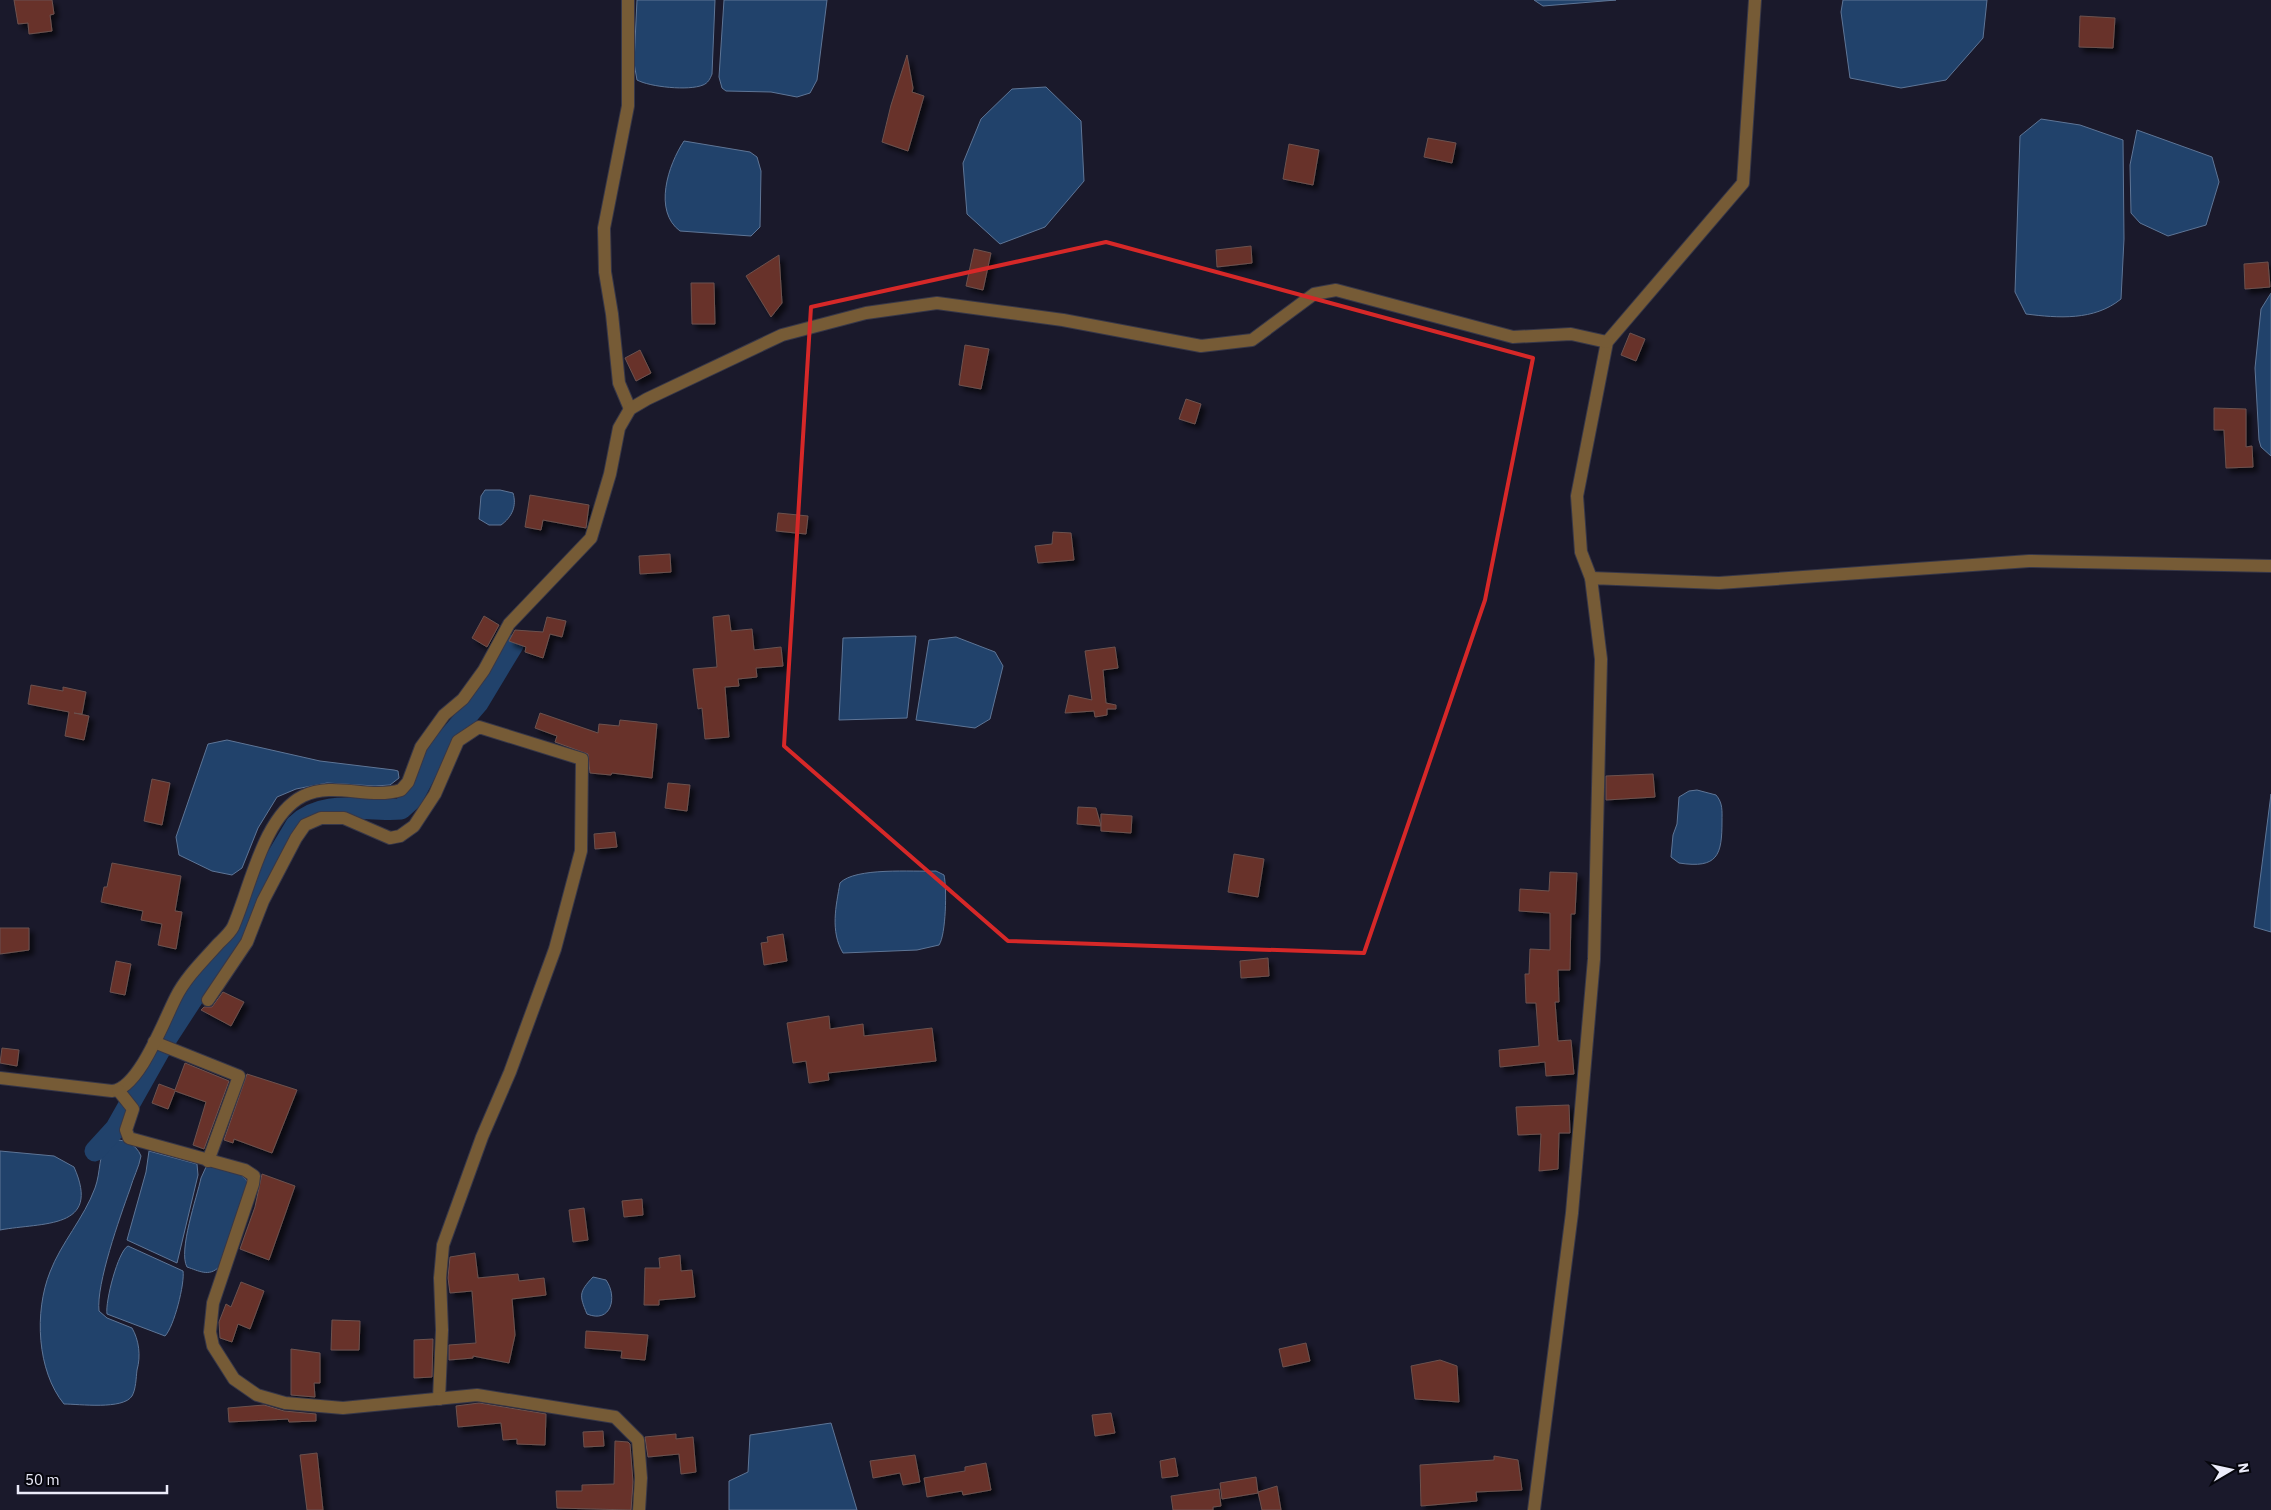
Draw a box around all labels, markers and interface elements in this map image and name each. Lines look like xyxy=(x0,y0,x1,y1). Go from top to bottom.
north arrow xyxy=(2206,1445,2256,1495)
scale bar xyxy=(18,1462,166,1494)
text: N xyxy=(2234,1462,2254,1474)
text: 50 m xyxy=(25,1470,60,1489)

